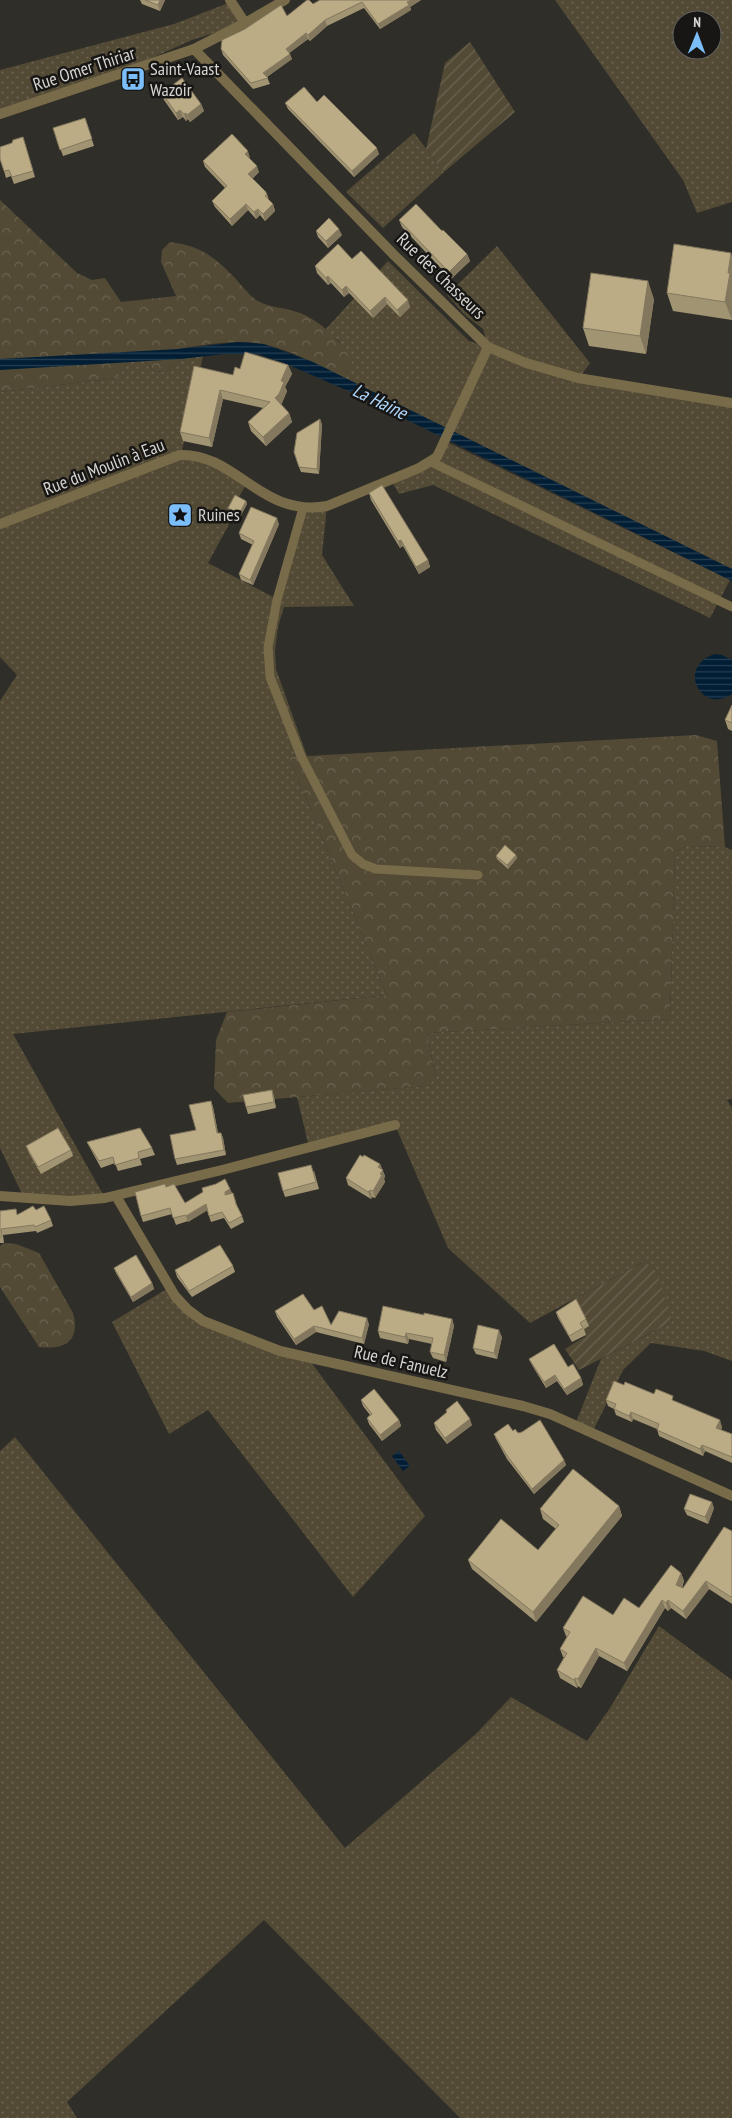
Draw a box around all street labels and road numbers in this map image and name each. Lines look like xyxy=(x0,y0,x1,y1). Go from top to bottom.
street label: Rue Omer Thiriar xyxy=(30,41,138,96)
street label: Rue des Chasseurs xyxy=(392,228,491,324)
street label: Rue du Moulin à Eau xyxy=(40,433,168,500)
street label: Rue de Fanuelz xyxy=(352,1340,450,1383)

